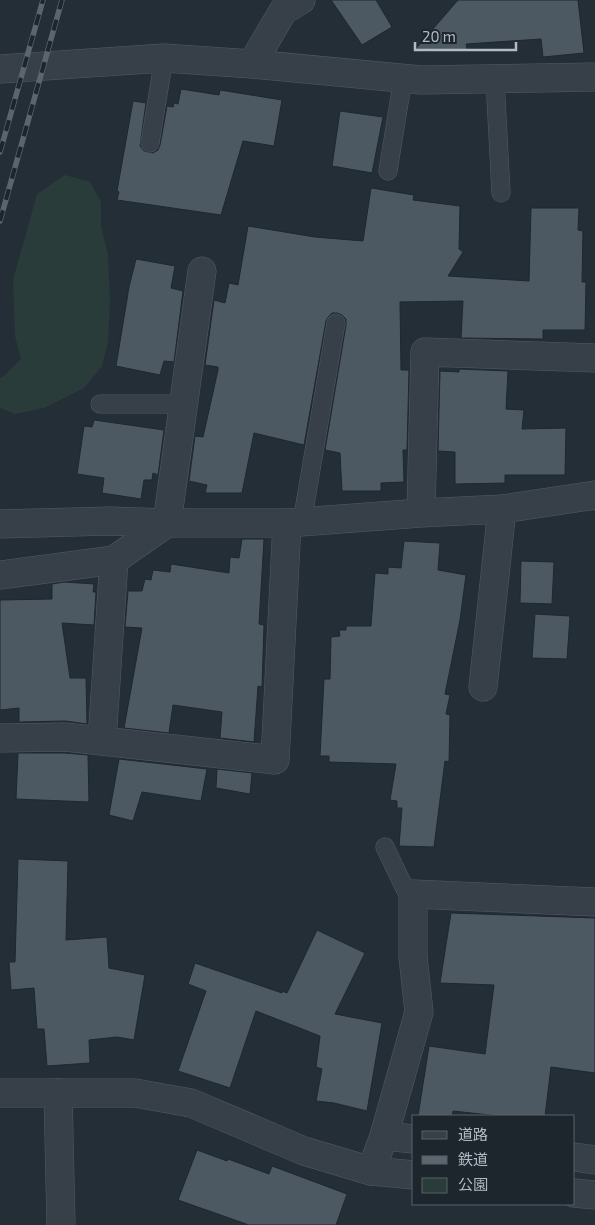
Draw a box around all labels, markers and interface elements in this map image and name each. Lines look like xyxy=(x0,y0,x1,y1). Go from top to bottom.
scale bar xyxy=(415,20,516,52)
text: 20 m xyxy=(422,27,456,45)
legend xyxy=(412,1115,575,1205)
text: 道路 xyxy=(458,1125,488,1143)
text: 鉄道 xyxy=(458,1150,488,1168)
text: 公園 xyxy=(458,1175,488,1193)

